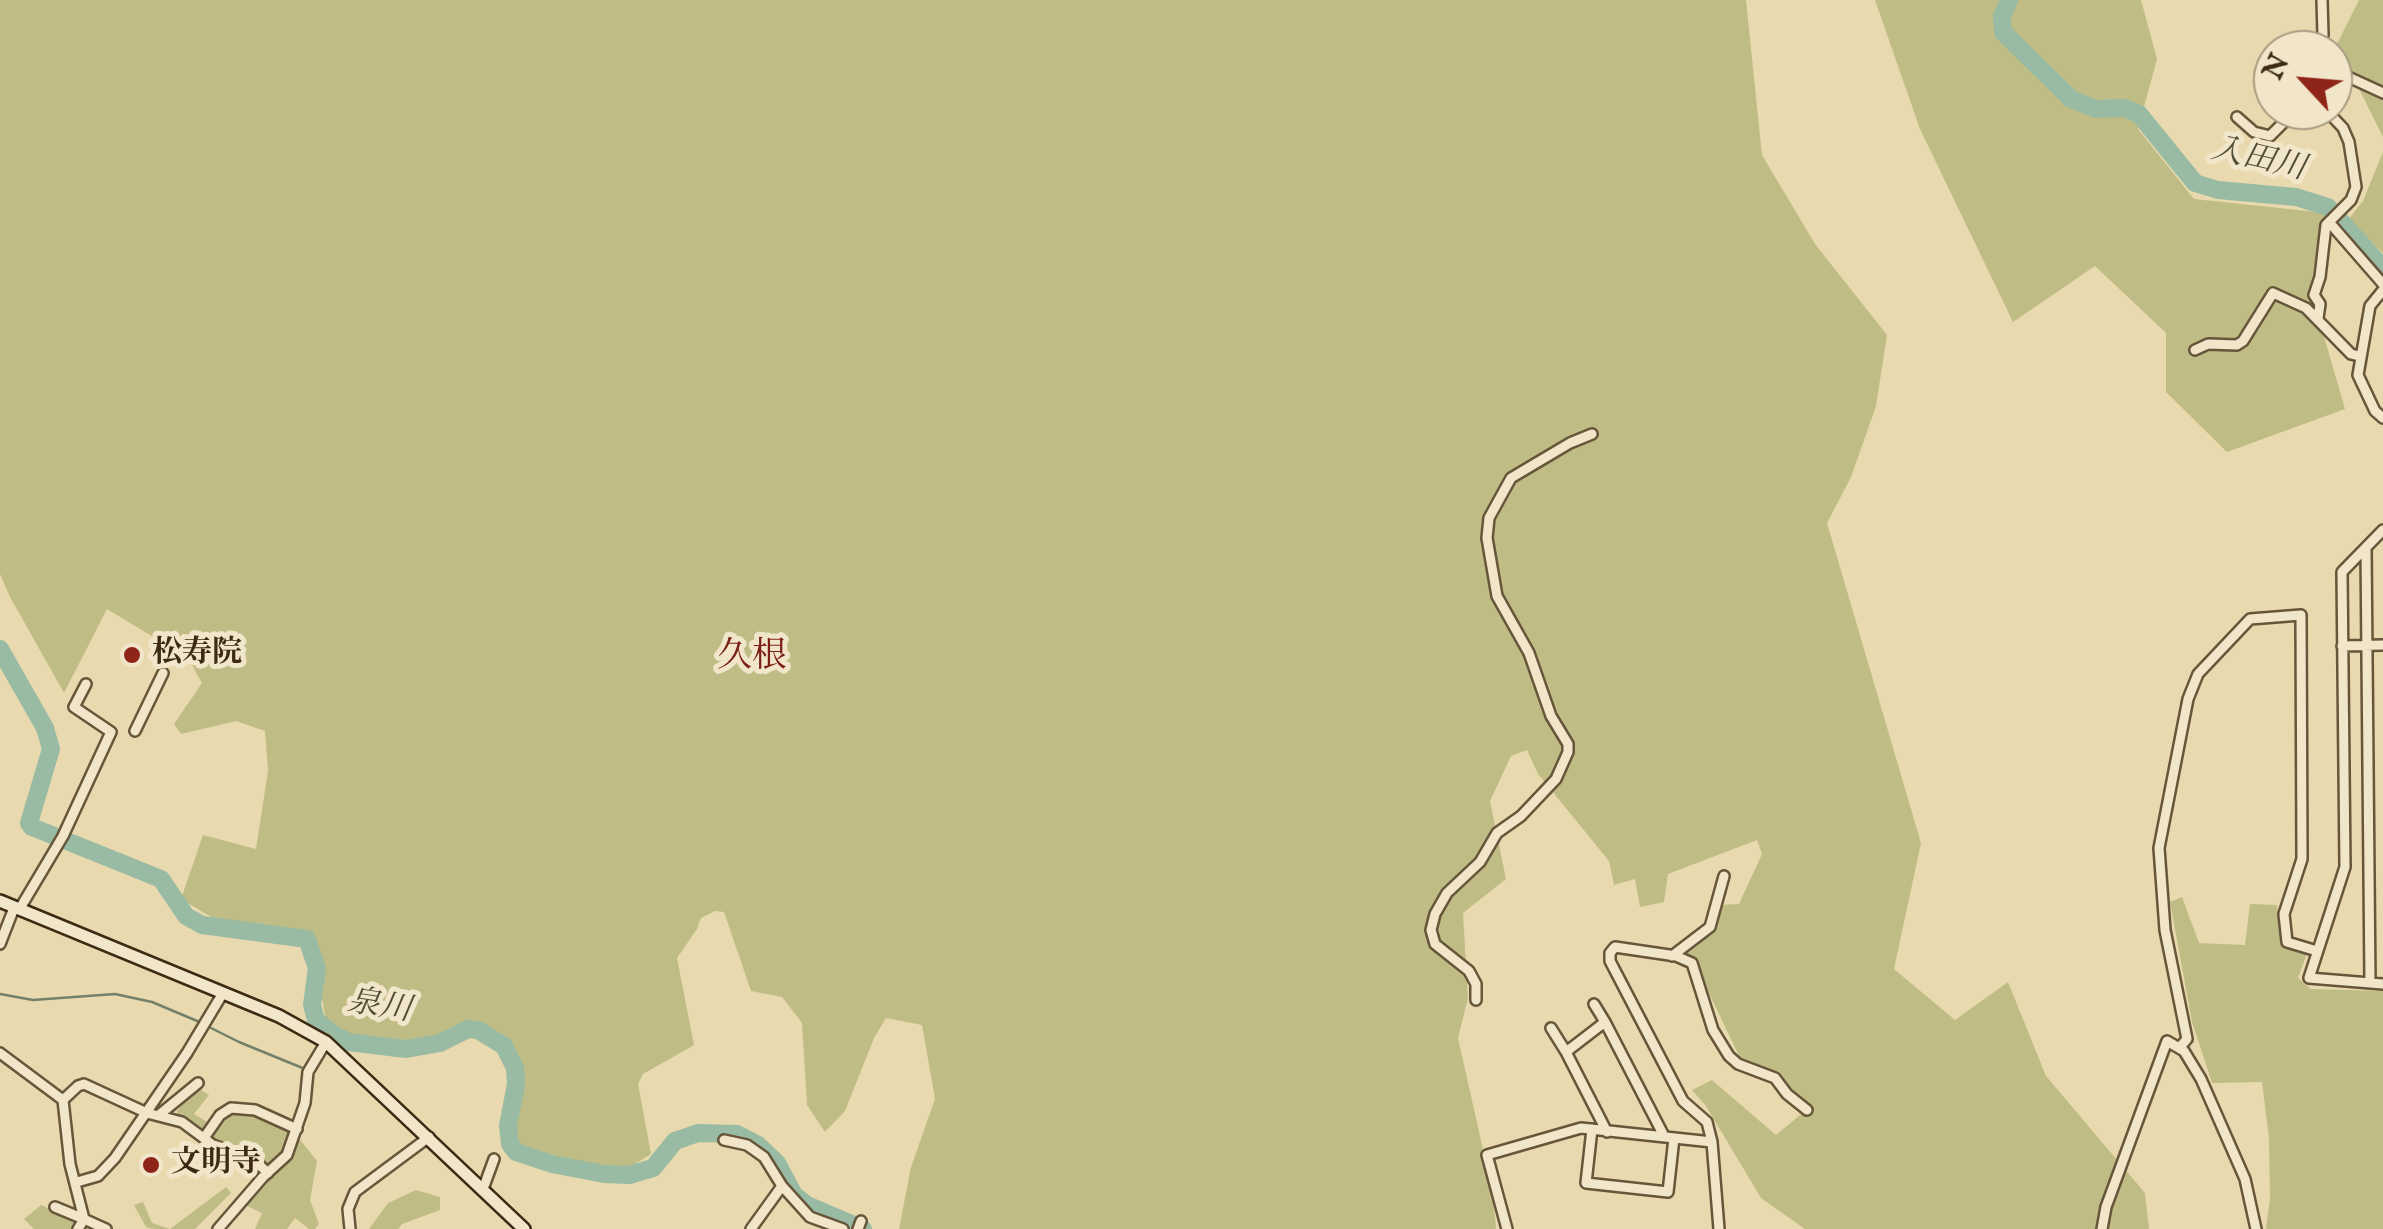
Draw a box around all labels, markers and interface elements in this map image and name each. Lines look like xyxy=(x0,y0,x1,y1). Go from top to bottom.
north arrow xyxy=(2253,30,2353,130)
text: N xyxy=(2256,49,2298,86)
water label: 入田川 xyxy=(2207,131,2309,191)
place label: 松寿院 xyxy=(152,637,242,673)
district label: 久根 xyxy=(717,638,787,680)
marker: 松寿院 xyxy=(121,644,143,666)
water label: 泉川 xyxy=(344,984,414,1032)
place label: 文明寺 xyxy=(171,1147,261,1183)
marker: 文明寺 xyxy=(140,1154,162,1176)

